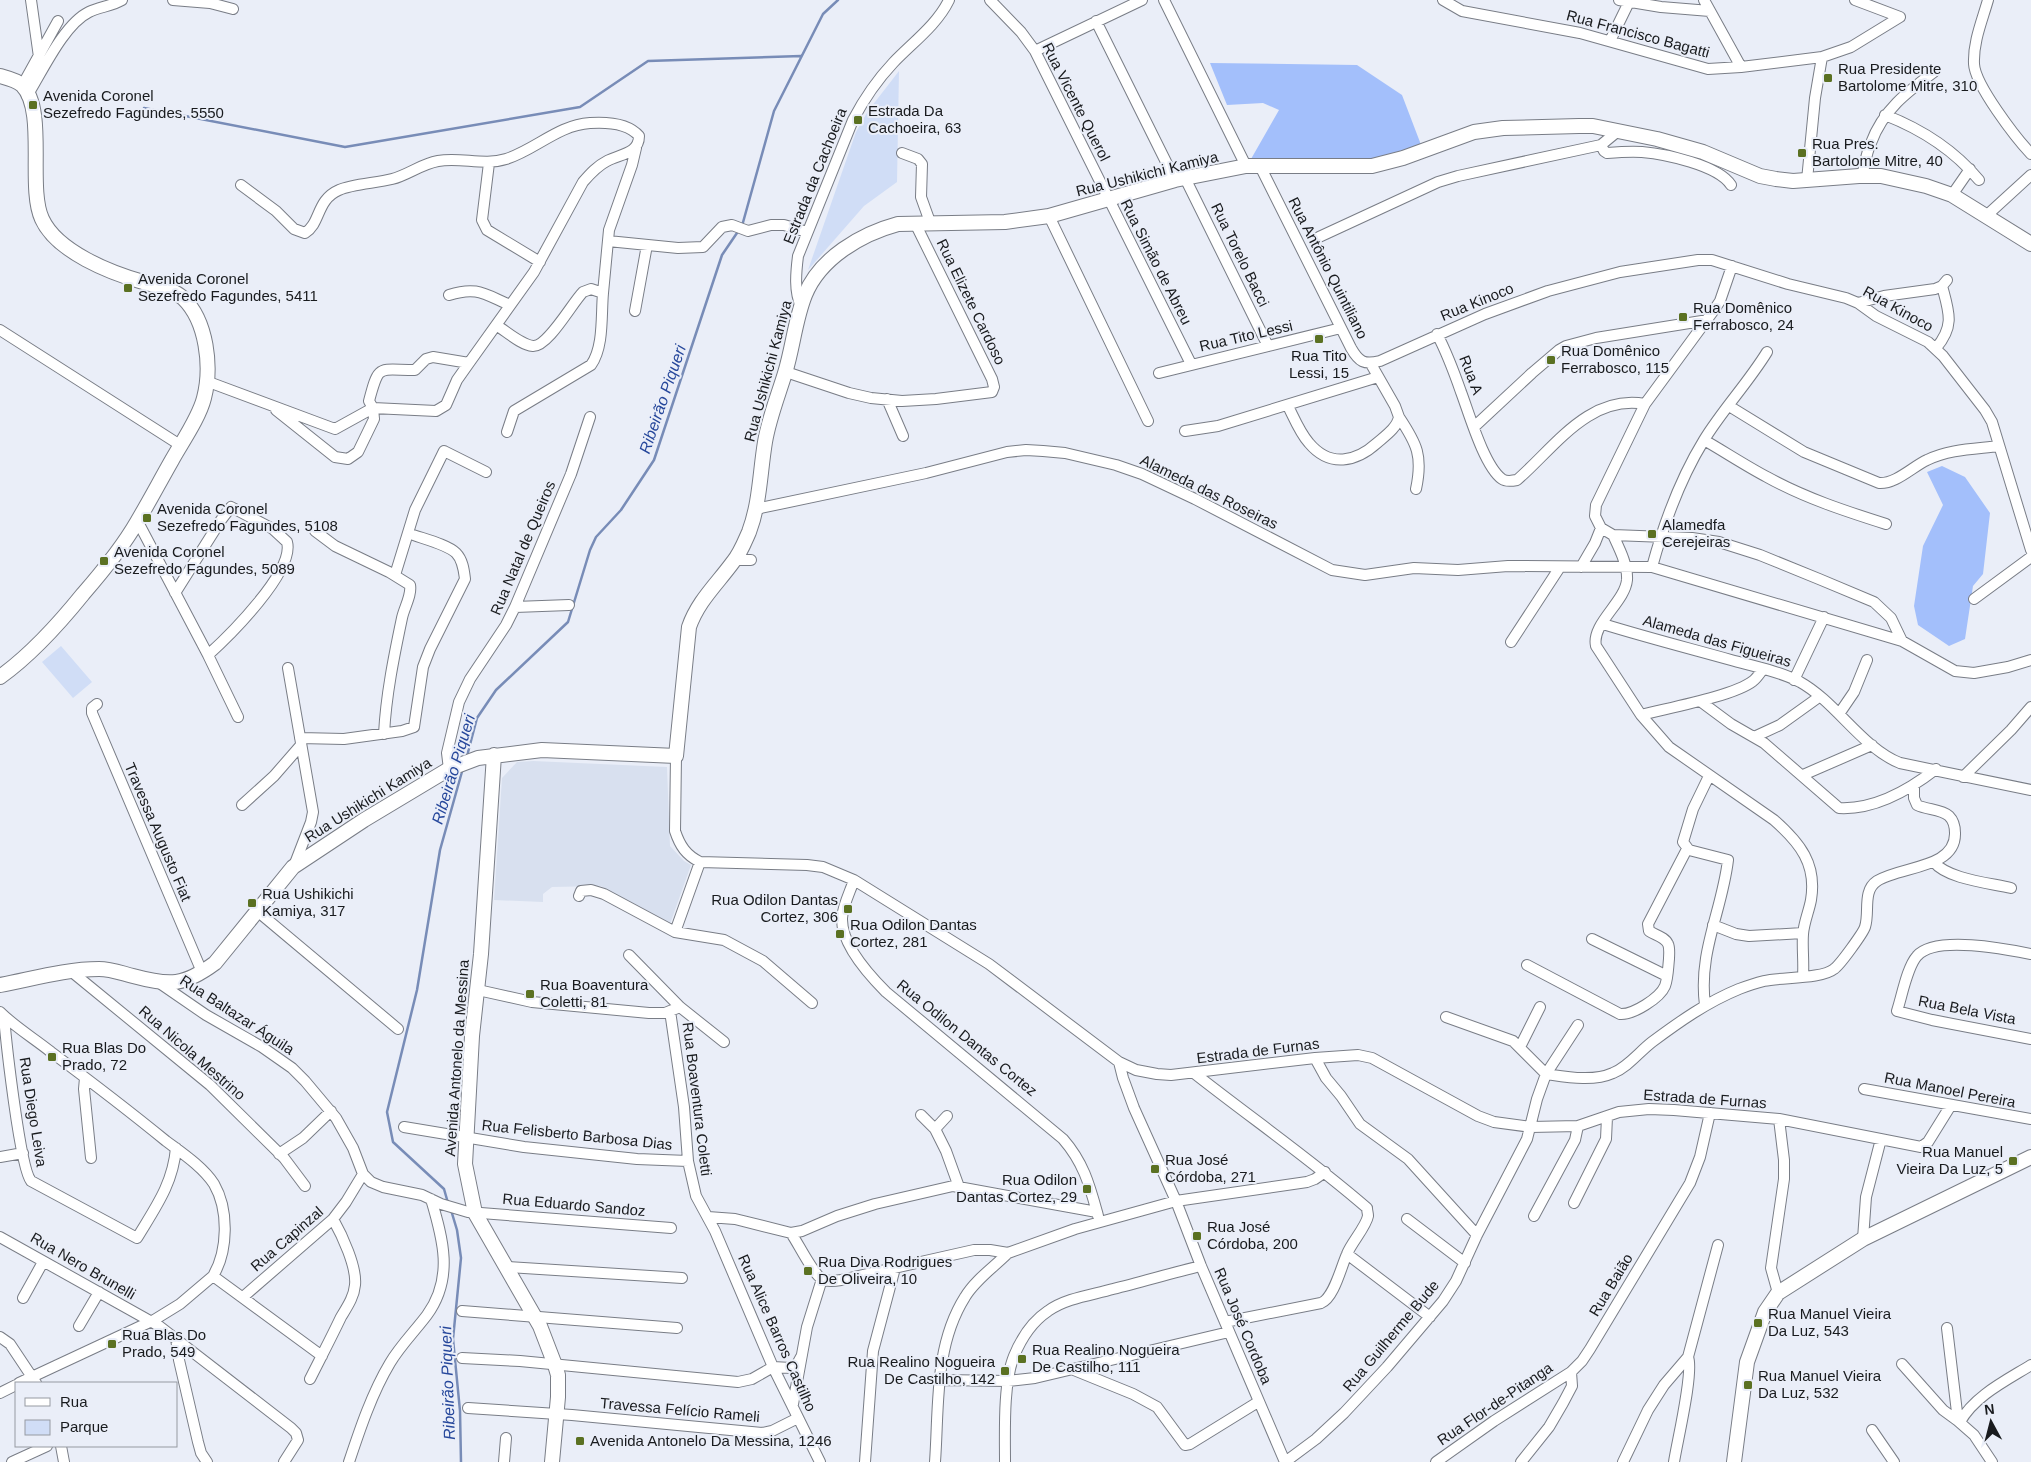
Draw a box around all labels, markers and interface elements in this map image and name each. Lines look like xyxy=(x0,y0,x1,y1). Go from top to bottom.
street label: Rua Francisco Bagatti xyxy=(1565,6,1712,61)
street label: Rua Vicente Querol xyxy=(1039,40,1114,164)
place label: Rua Presidente Bartolome Mitre, 310 xyxy=(1838,60,1977,94)
marker: Rua Presidente Bartolome Mitre, 310 xyxy=(1822,72,1834,84)
place label: Avenida Coronel Sezefredo Fagundes, 5550 xyxy=(43,87,224,121)
marker: Avenida Coronel Sezefredo Fagundes, 5550 xyxy=(27,99,39,111)
place label: Estrada Da Cachoeira, 63 xyxy=(868,102,961,136)
street label: Estrada da Cachoeira xyxy=(779,105,850,246)
marker: Estrada Da Cachoeira, 63 xyxy=(852,114,864,126)
place label: Rua Pres. Bartolome Mitre, 40 xyxy=(1812,135,1943,169)
street label: Rua Ushikichi Kamiya xyxy=(1074,147,1220,199)
marker: Rua Pres. Bartolome Mitre, 40 xyxy=(1796,147,1808,159)
street label: Rua Antônio Quintiliano xyxy=(1285,194,1372,341)
street label: Rua Simão de Abreu xyxy=(1117,196,1195,327)
street label: Rua Torelo Bacci xyxy=(1208,200,1273,309)
street label: Rua Elizete Cardoso xyxy=(934,236,1009,367)
place label: Avenida Coronel Sezefredo Fagundes, 5411 xyxy=(138,270,318,304)
street label: Rua Kinoco xyxy=(1438,279,1516,324)
marker: Avenida Coronel Sezefredo Fagundes, 5411 xyxy=(122,282,134,294)
street label: Rua Kinoco xyxy=(1860,282,1936,335)
street label: Rua Ushikichi Kamiya xyxy=(740,298,795,444)
place label: Rua Domênico Ferrabosco, 24 xyxy=(1693,299,1794,333)
marker: Rua Domênico Ferrabosco, 24 xyxy=(1677,311,1689,323)
street label: Rua Tito Lessi xyxy=(1198,317,1294,354)
marker: Rua Tito Lessi, 15 xyxy=(1313,333,1325,345)
water label: Ribeirão Piqueri xyxy=(636,342,689,456)
place label: Rua Domênico Ferrabosco, 115 xyxy=(1561,342,1669,376)
place label: Rua Tito Lessi, 15 xyxy=(1289,347,1349,381)
street label: Rua A xyxy=(1456,353,1487,397)
marker: Rua Domênico Ferrabosco, 115 xyxy=(1545,354,1557,366)
street label: Alameda das Roseiras xyxy=(1138,451,1281,532)
street label: Rua Natal de Queiros xyxy=(487,478,559,618)
place label: Avenida Coronel Sezefredo Fagundes, 5108 xyxy=(157,500,338,534)
marker: Avenida Coronel Sezefredo Fagundes, 5108 xyxy=(141,512,153,524)
place label: Alamedfa Cerejeiras xyxy=(1662,516,1730,550)
marker: Alamedfa Cerejeiras xyxy=(1646,528,1658,540)
place label: Avenida Coronel Sezefredo Fagundes, 5089 xyxy=(114,543,295,577)
marker: Avenida Coronel Sezefredo Fagundes, 5089 xyxy=(98,555,110,567)
street label: Alameda das Figueiras xyxy=(1641,611,1793,670)
water label: Ribeirão Piqueri xyxy=(429,712,478,826)
street label: Rua Ushikichi Kamiya xyxy=(301,753,435,845)
street label: Travessa Augusto Fiat xyxy=(122,760,196,904)
place label: Rua Ushikichi Kamiya, 317 xyxy=(262,885,354,919)
place label: Rua Odilon Dantas Cortez, 306 xyxy=(711,891,838,925)
marker: Rua Ushikichi Kamiya, 317 xyxy=(246,897,258,909)
marker: Rua Odilon Dantas Cortez, 306 xyxy=(842,903,854,915)
place label: Rua Odilon Dantas Cortez, 281 xyxy=(850,916,977,950)
marker: Rua Odilon Dantas Cortez, 281 xyxy=(834,928,846,940)
street label: Avenida Antonelo da Messina xyxy=(441,958,472,1157)
street label: Rua Baltazar Águila xyxy=(177,971,298,1058)
place label: Rua Boaventura Coletti, 81 xyxy=(540,976,649,1010)
street label: Rua Odilon Dantas Cortez xyxy=(894,976,1041,1099)
marker: Rua Boaventura Coletti, 81 xyxy=(524,988,536,1000)
street label: Rua Bela Vista xyxy=(1917,992,2018,1027)
street label: Rua Nicola Mestrino xyxy=(136,1002,249,1103)
street label: Rua Boaventura Coletti xyxy=(680,1021,715,1177)
street label: Estrada de Furnas xyxy=(1196,1035,1320,1066)
place label: Rua Blas Do Prado, 72 xyxy=(62,1039,146,1073)
marker: Rua Blas Do Prado, 72 xyxy=(46,1051,58,1063)
street label: Rua Diego Leiva xyxy=(16,1056,51,1169)
street label: Rua Manoel Pereira xyxy=(1883,1068,2018,1111)
street label: Estrada de Furnas xyxy=(1643,1086,1767,1111)
street label: Rua Felisberto Barbosa Dias xyxy=(481,1116,673,1153)
place label: Rua Manuel Vieira Da Luz, 5 xyxy=(1897,1143,2003,1177)
place label: Rua José Córdoba, 271 xyxy=(1165,1151,1256,1185)
marker: Rua Manuel Vieira Da Luz, 5 xyxy=(2007,1155,2019,1167)
marker: Rua José Córdoba, 271 xyxy=(1149,1163,1161,1175)
place label: Rua Odilon Dantas Cortez, 29 xyxy=(956,1171,1077,1205)
marker: Rua Odilon Dantas Cortez, 29 xyxy=(1081,1183,1093,1195)
street label: Rua Eduardo Sandoz xyxy=(502,1190,646,1219)
street label: Rua Capinzal xyxy=(247,1203,326,1275)
place label: Rua José Córdoba, 200 xyxy=(1207,1218,1298,1252)
street label: Rua Nero Brunelli xyxy=(28,1229,139,1303)
marker: Rua José Córdoba, 200 xyxy=(1191,1230,1203,1242)
street label: Rua Baião xyxy=(1585,1250,1636,1319)
street label: Rua Alice Barros Castilho xyxy=(735,1252,820,1414)
place label: Rua Diva Rodrigues De Oliveira, 10 xyxy=(818,1253,952,1287)
marker: Rua Diva Rodrigues De Oliveira, 10 xyxy=(802,1265,814,1277)
street label: Rua José Cordoba xyxy=(1211,1265,1276,1387)
street label: Rua Guilherme Bude xyxy=(1339,1277,1442,1395)
place label: Rua Manuel Vieira Da Luz, 543 xyxy=(1768,1305,1892,1339)
marker: Rua Manuel Vieira Da Luz, 543 xyxy=(1752,1317,1764,1329)
water label: Ribeirão Piqueri xyxy=(437,1325,458,1440)
place label: Rua Blas Do Prado, 549 xyxy=(122,1326,206,1360)
marker: Rua Blas Do Prado, 549 xyxy=(106,1338,118,1350)
place label: Rua Realino Nogueira De Castilho, 111 xyxy=(1032,1341,1180,1375)
place label: Rua Realino Nogueira De Castilho, 142 xyxy=(847,1353,996,1387)
marker: Rua Realino Nogueira De Castilho, 111 xyxy=(1016,1353,1028,1365)
street label: Rua Flor-de-Pitanga xyxy=(1434,1358,1556,1448)
marker: Rua Realino Nogueira De Castilho, 142 xyxy=(999,1365,1011,1377)
place label: Rua Manuel Vieira Da Luz, 532 xyxy=(1758,1367,1882,1401)
marker: Rua Manuel Vieira Da Luz, 532 xyxy=(1742,1379,1754,1391)
legend xyxy=(15,1382,178,1447)
text: Rua xyxy=(60,1393,88,1410)
street label: Travessa Felício Rameli xyxy=(599,1394,761,1425)
north arrow xyxy=(1966,1397,2016,1447)
text: N xyxy=(1983,1401,1995,1418)
text: Parque xyxy=(60,1418,108,1435)
place label: Avenida Antonelo Da Messina, 1246 xyxy=(590,1432,832,1449)
marker: Avenida Antonelo Da Messina, 1246 xyxy=(574,1435,586,1447)

